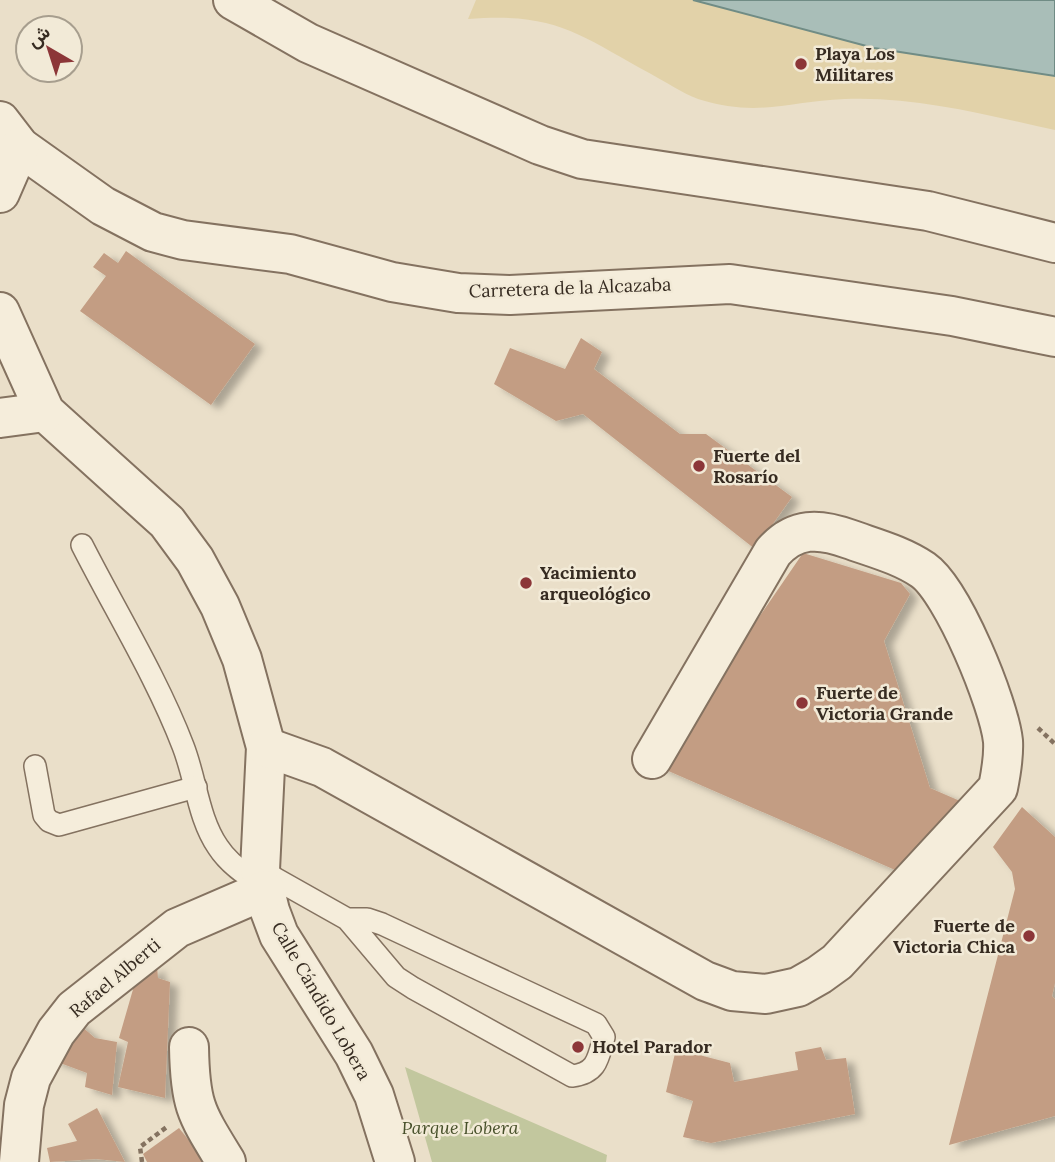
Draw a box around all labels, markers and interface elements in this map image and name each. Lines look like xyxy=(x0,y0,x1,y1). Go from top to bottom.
north arrow xyxy=(14,14,84,84)
text: ش xyxy=(22,19,55,52)
place label: Playa Los Militares xyxy=(815,42,895,86)
marker: Playa Los Militares xyxy=(793,56,809,72)
street label: Carretera de la Alcazaba xyxy=(468,272,672,303)
place label: Fuerte del Rosarío xyxy=(713,444,801,488)
marker: Fuerte del Rosarío xyxy=(691,458,707,474)
place label: Yacimiento arqueológico xyxy=(540,561,651,605)
marker: Yacimiento arqueológico xyxy=(518,575,534,591)
place label: Fuerte de Victoria Grande xyxy=(816,681,953,725)
marker: Fuerte de Victoria Grande xyxy=(794,695,810,711)
place label: Fuerte de Victoria Chica xyxy=(893,914,1016,958)
street label: Calle Cándido Lobera xyxy=(267,918,376,1084)
marker: Fuerte de Victoria Chica xyxy=(1021,928,1037,944)
street label: Rafael Alberti xyxy=(65,933,165,1022)
place label: Hotel Parador xyxy=(592,1035,712,1058)
marker: Hotel Parador xyxy=(570,1039,586,1055)
park label: Parque Lobera xyxy=(401,1116,519,1139)

